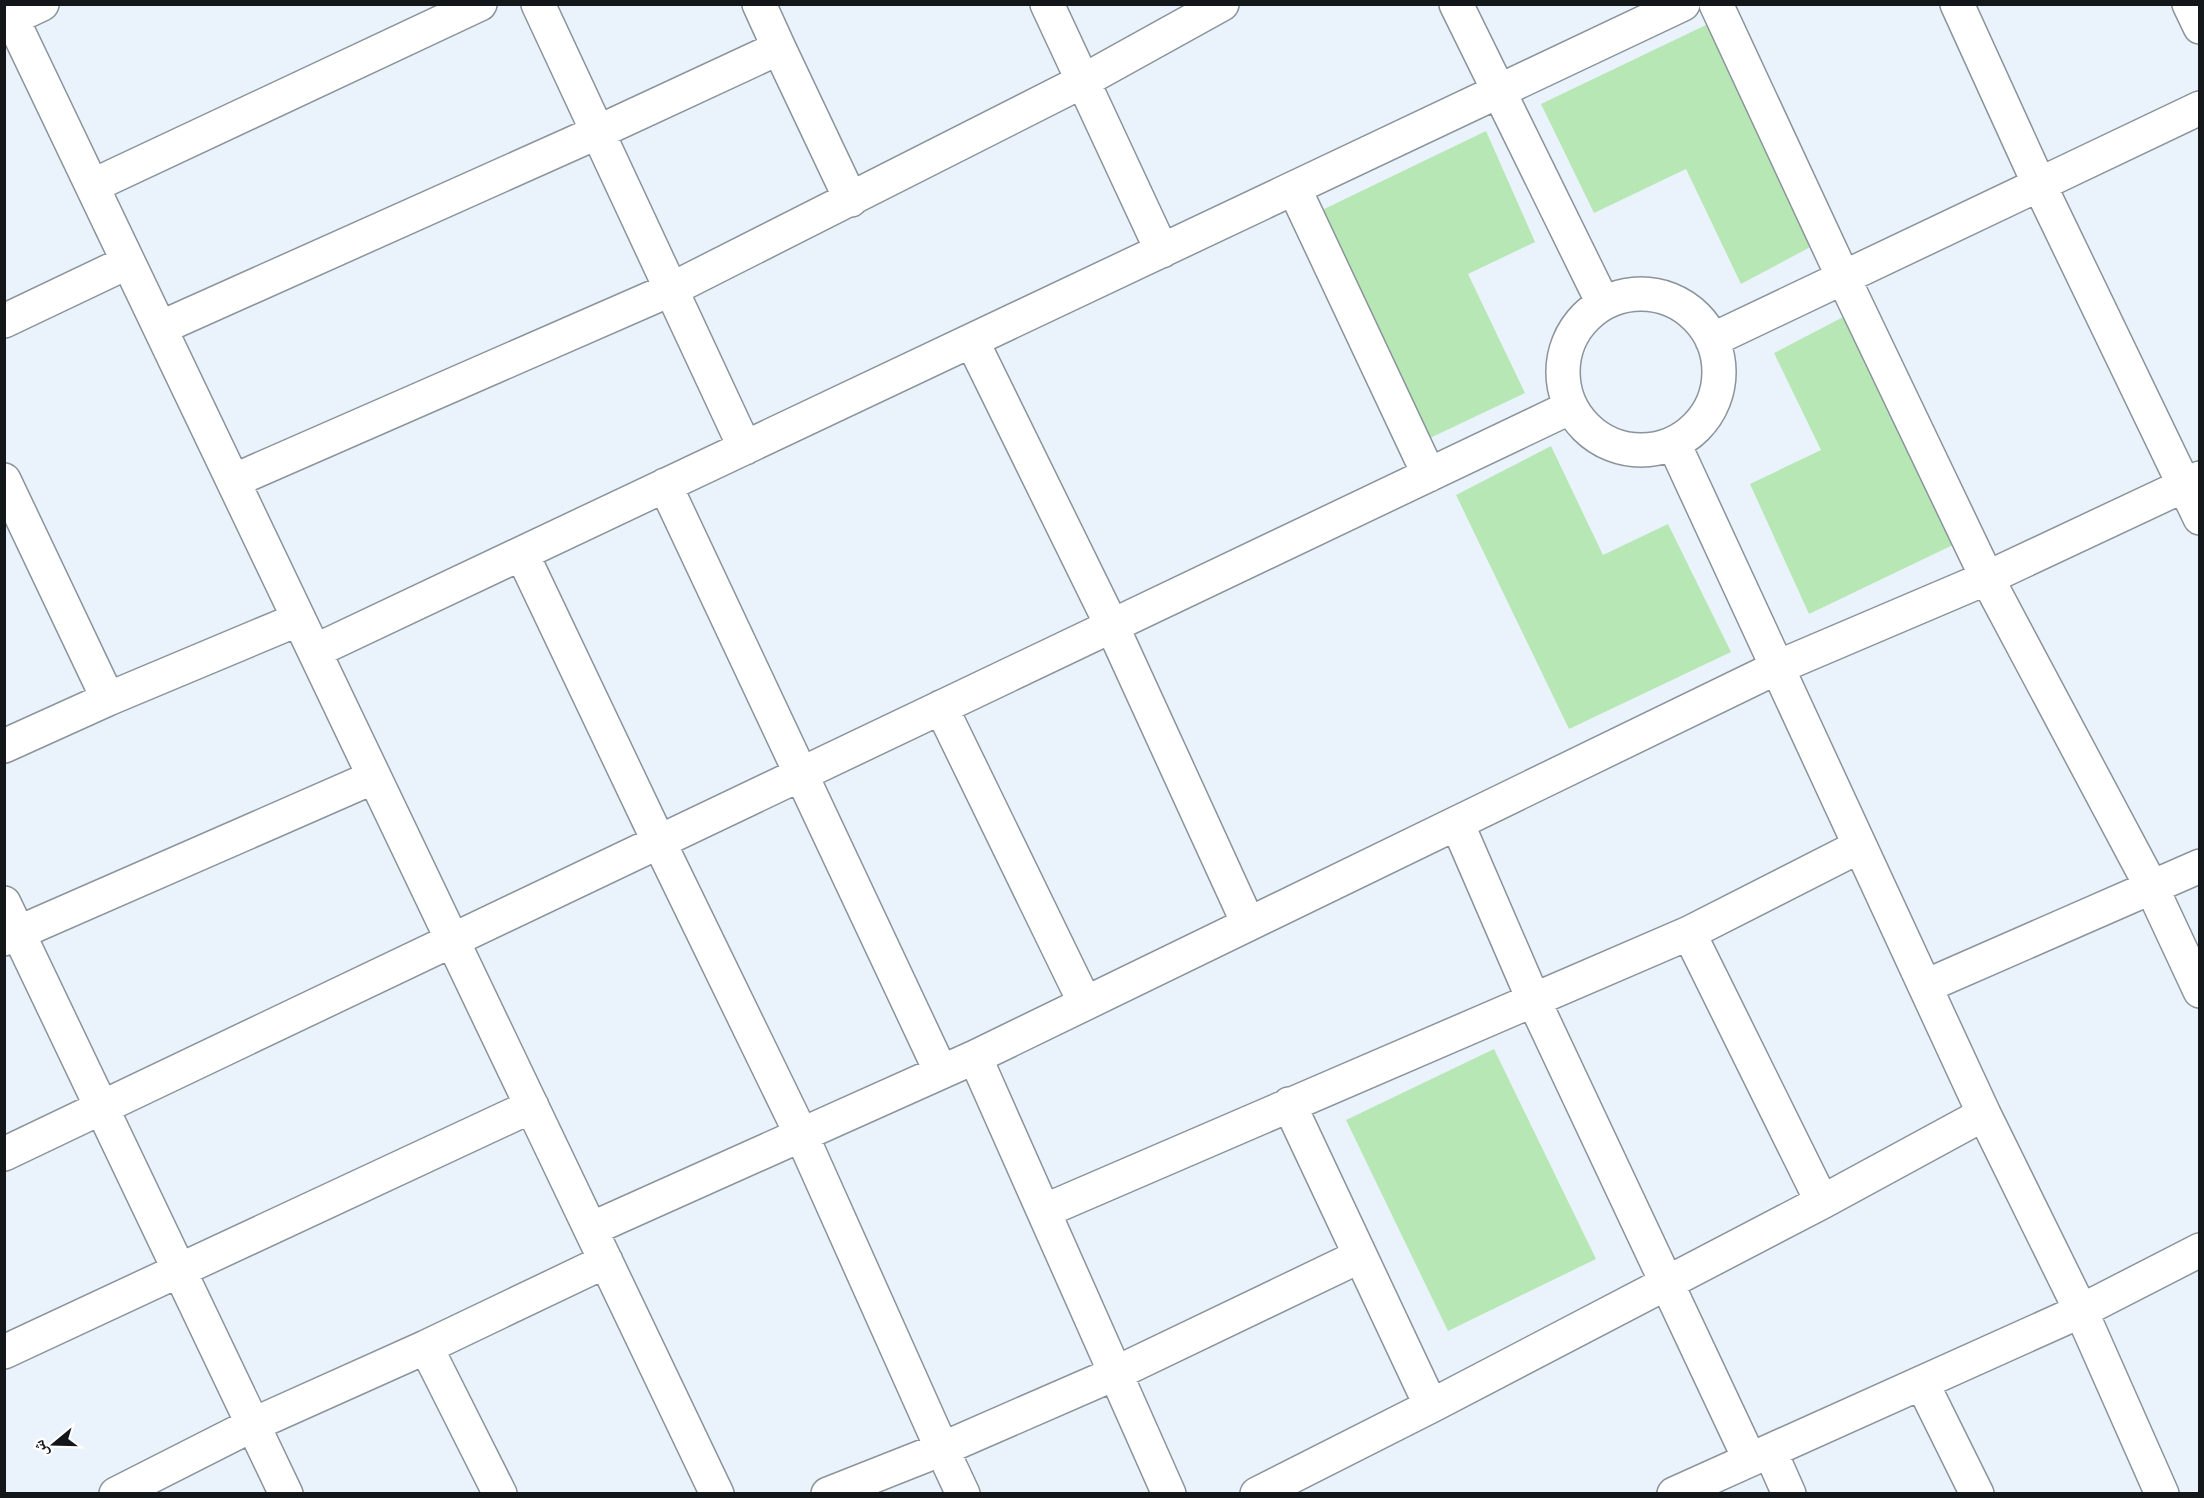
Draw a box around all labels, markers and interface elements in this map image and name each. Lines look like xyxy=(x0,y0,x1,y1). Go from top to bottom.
north arrow xyxy=(24,1414,84,1474)
text: ش xyxy=(27,1438,52,1460)

